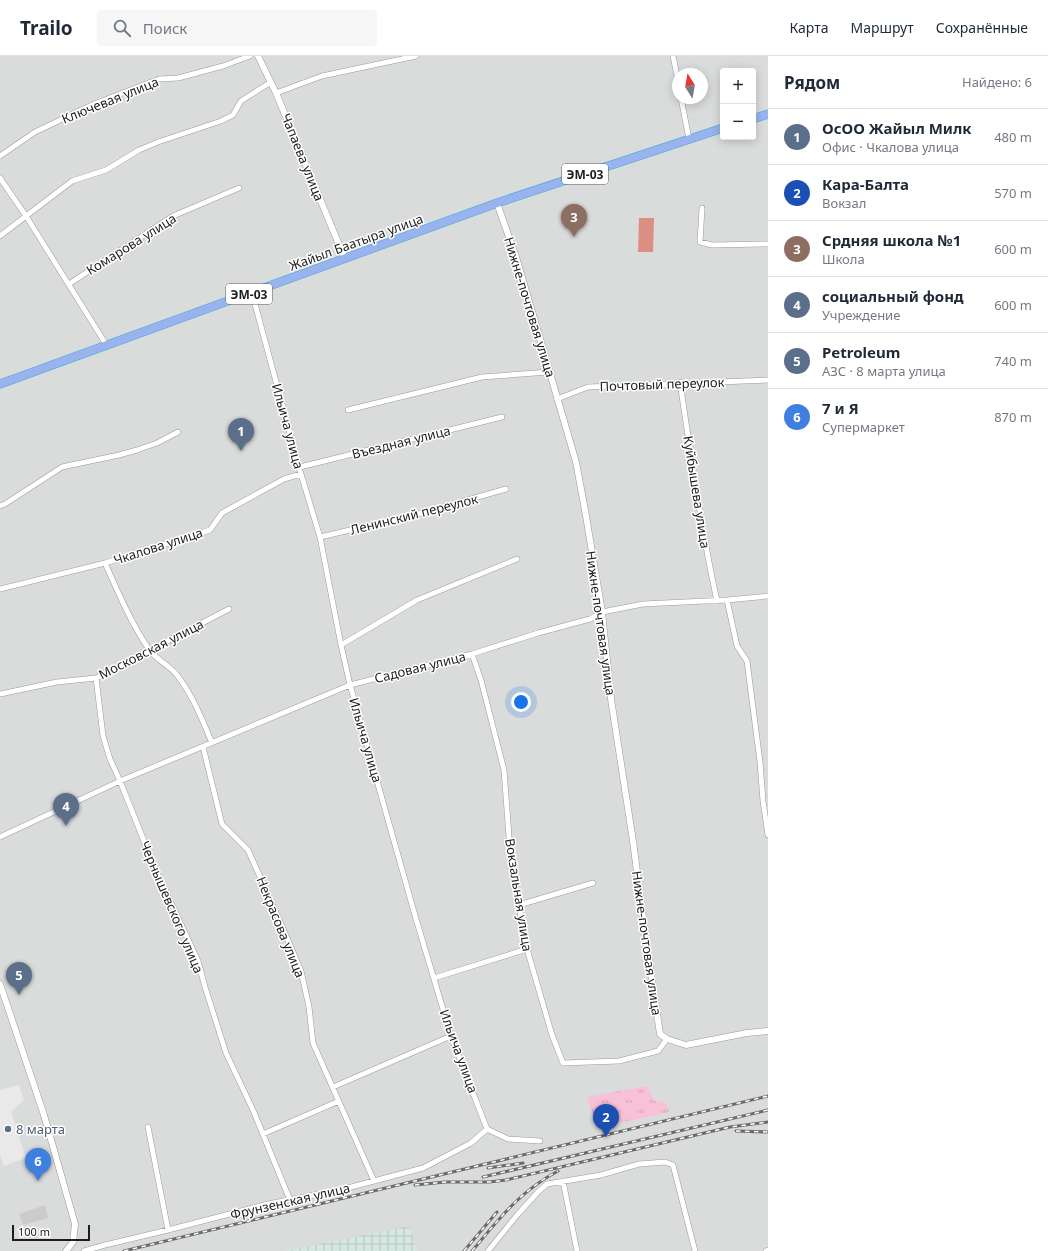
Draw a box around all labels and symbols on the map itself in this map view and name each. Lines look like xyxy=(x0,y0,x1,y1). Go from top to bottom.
north arrow xyxy=(672,68,708,104)
street label: Ключевая улица xyxy=(59,72,161,128)
street label: Чапаева улица xyxy=(277,110,329,204)
road number: ЭМ-03 xyxy=(562,164,608,184)
pin: 3 xyxy=(561,204,587,237)
street label: Комарова улица xyxy=(82,209,180,279)
street label: Жайыл Баатыра улица xyxy=(286,209,426,275)
street label: Нижне-почтовая улица xyxy=(500,235,560,379)
road number: ЭМ-03 xyxy=(226,284,272,304)
street label: Почтовый переулок xyxy=(599,373,725,395)
street label: Ильича улица xyxy=(268,381,308,471)
pin: 1 xyxy=(228,418,254,451)
street label: Въездная улица xyxy=(350,421,452,463)
street label: Куйбышева улица xyxy=(679,434,715,550)
street label: Ленинский переулок xyxy=(348,489,480,539)
street label: Чкалова улица xyxy=(111,523,205,569)
street label: Нижне-почтовая улица xyxy=(582,549,620,697)
street label: Московская улица xyxy=(95,615,207,683)
street label: Садовая улица xyxy=(372,647,468,687)
your location xyxy=(511,692,531,712)
street label: Ильича улица xyxy=(345,695,387,785)
pin: 4 xyxy=(53,793,79,826)
street label: Вокзальная улица xyxy=(501,837,537,953)
street label: Чернышевского улица xyxy=(136,838,208,976)
street label: Нижне-почтовая улица xyxy=(628,869,666,1017)
street label: Некрасова улица xyxy=(252,874,310,980)
pin: 5 xyxy=(6,962,32,995)
street label: Ильича улица xyxy=(436,1007,482,1095)
pin: 2 xyxy=(593,1104,619,1137)
place label: 8 марта xyxy=(16,1120,65,1138)
marker: 8 марта xyxy=(3,1124,13,1134)
pin: 6 xyxy=(25,1148,51,1181)
street label: Фрунзенская улица xyxy=(228,1178,352,1224)
scale bar xyxy=(12,1223,90,1242)

